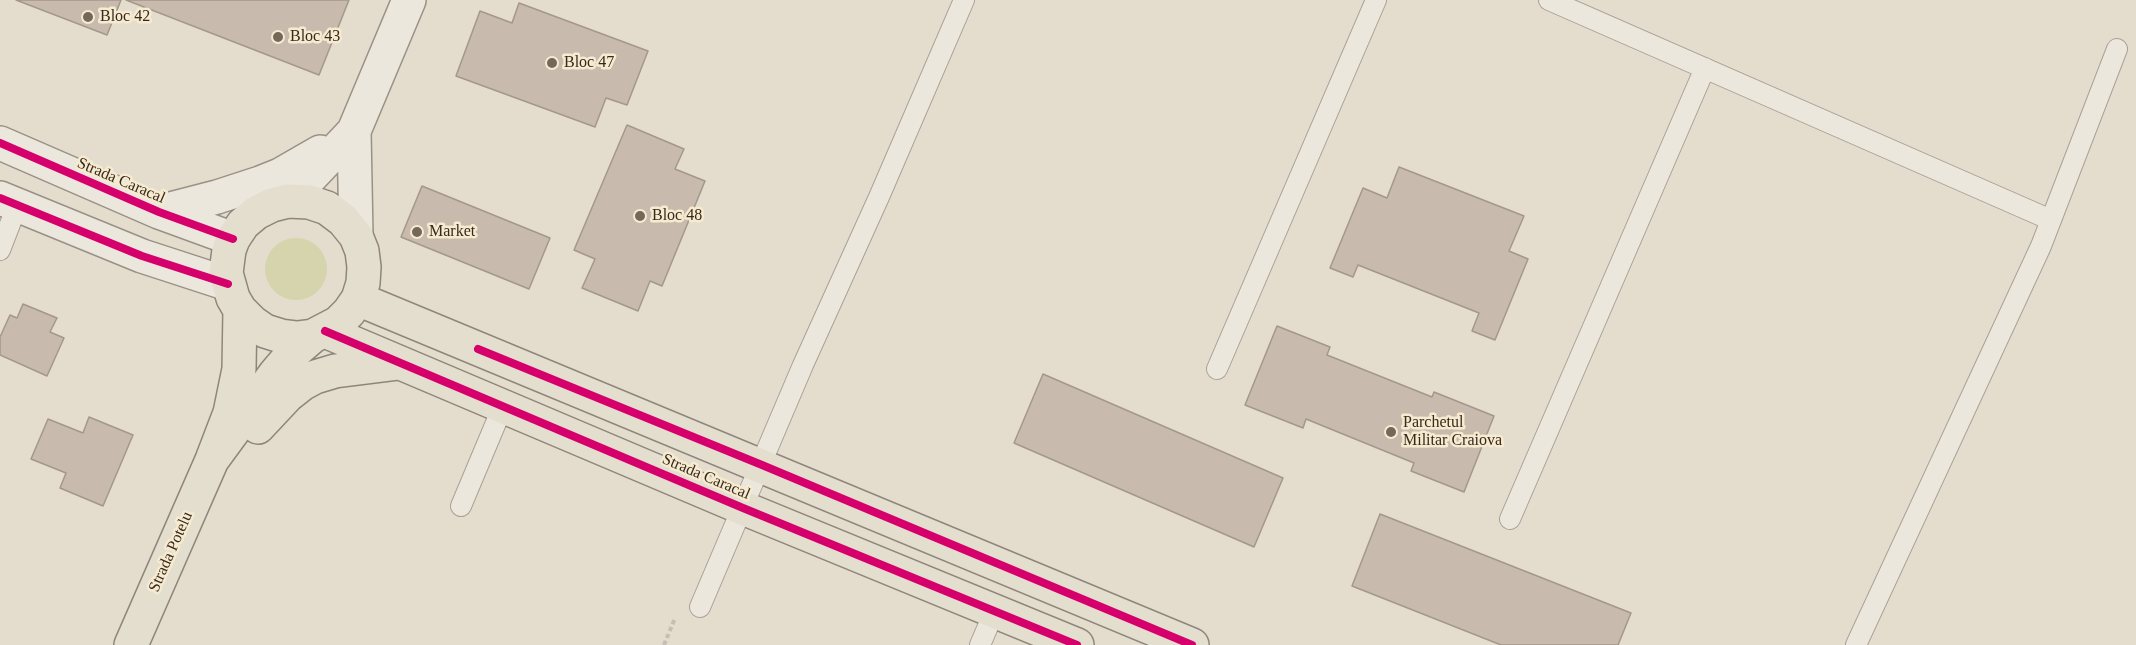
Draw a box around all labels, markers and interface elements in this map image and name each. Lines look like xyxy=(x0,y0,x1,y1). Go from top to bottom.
place label: Bloc 42 xyxy=(100,7,150,27)
marker: Bloc 42 xyxy=(81,10,95,24)
place label: Bloc 43 xyxy=(290,27,340,47)
marker: Bloc 43 xyxy=(271,30,285,44)
place label: Bloc 47 xyxy=(564,53,614,73)
marker: Bloc 47 xyxy=(545,56,559,70)
street label: Strada Caracal xyxy=(74,154,168,208)
place label: Bloc 48 xyxy=(652,206,702,226)
marker: Bloc 48 xyxy=(633,209,647,223)
place label: Market xyxy=(429,222,475,242)
marker: Market xyxy=(410,225,424,239)
place label: Parchetul Militar Craiova xyxy=(1403,413,1502,451)
marker: Parchetul Militar Craiova xyxy=(1384,425,1398,439)
street label: Strada Caracal xyxy=(659,450,753,504)
street label: Strada Potelu xyxy=(145,509,197,595)

